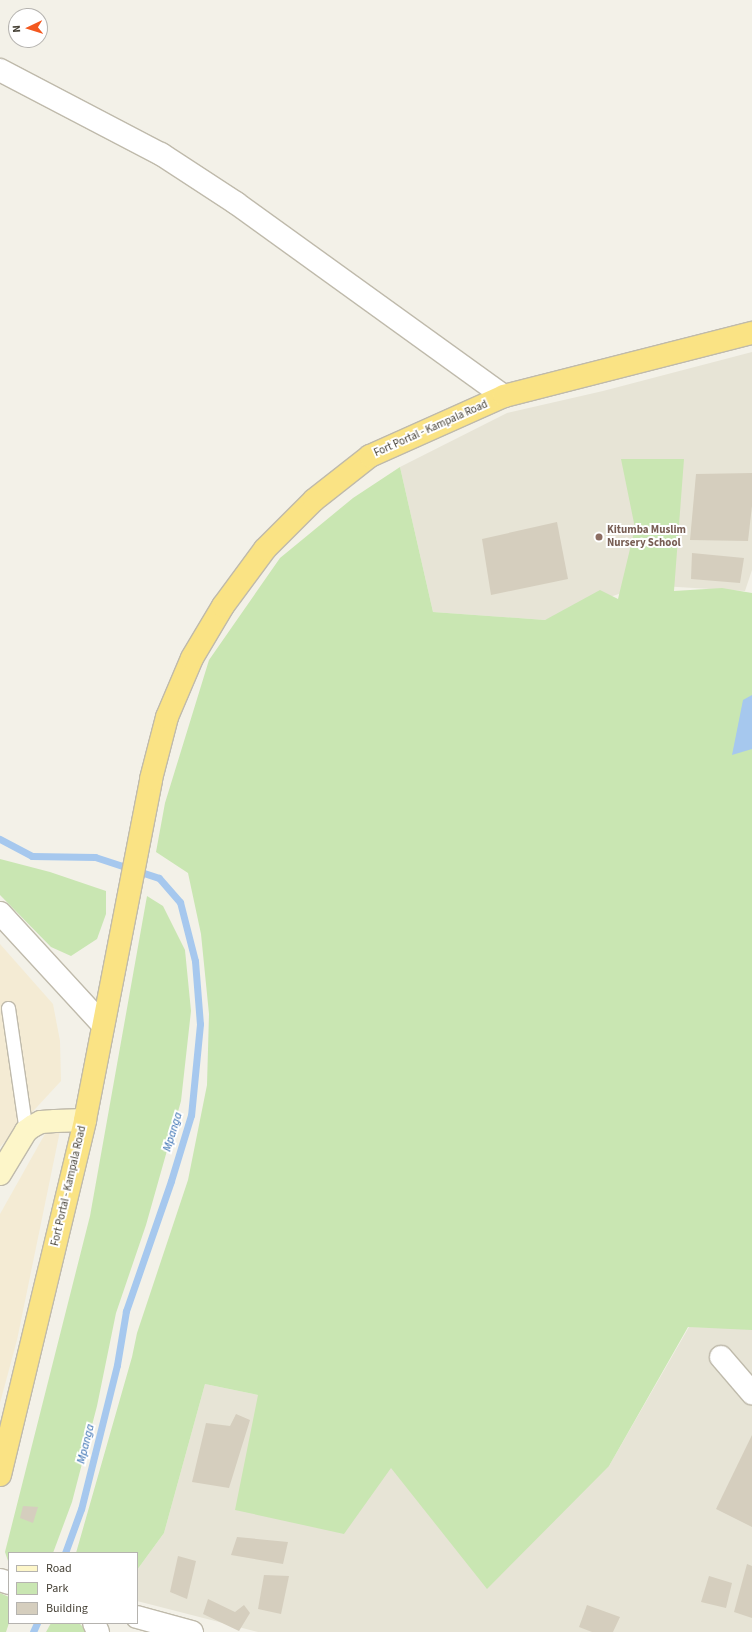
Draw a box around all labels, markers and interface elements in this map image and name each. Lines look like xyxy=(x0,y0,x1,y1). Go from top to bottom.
north arrow xyxy=(8,8,48,48)
text: N xyxy=(9,25,24,33)
street label: Fort Portal - Kampala Road xyxy=(372,398,490,460)
place label: Kitumba Muslim Nursery School xyxy=(607,524,686,550)
marker: Kitumba Muslim Nursery School xyxy=(594,532,604,542)
water label: Mpanga xyxy=(160,1111,186,1153)
street label: Fort Portal - Kampala Road xyxy=(49,1125,89,1247)
water label: Mpanga xyxy=(74,1423,98,1465)
legend xyxy=(8,1552,138,1624)
text: Road xyxy=(46,1560,72,1577)
text: Park xyxy=(46,1580,68,1597)
text: Building xyxy=(46,1600,88,1617)

